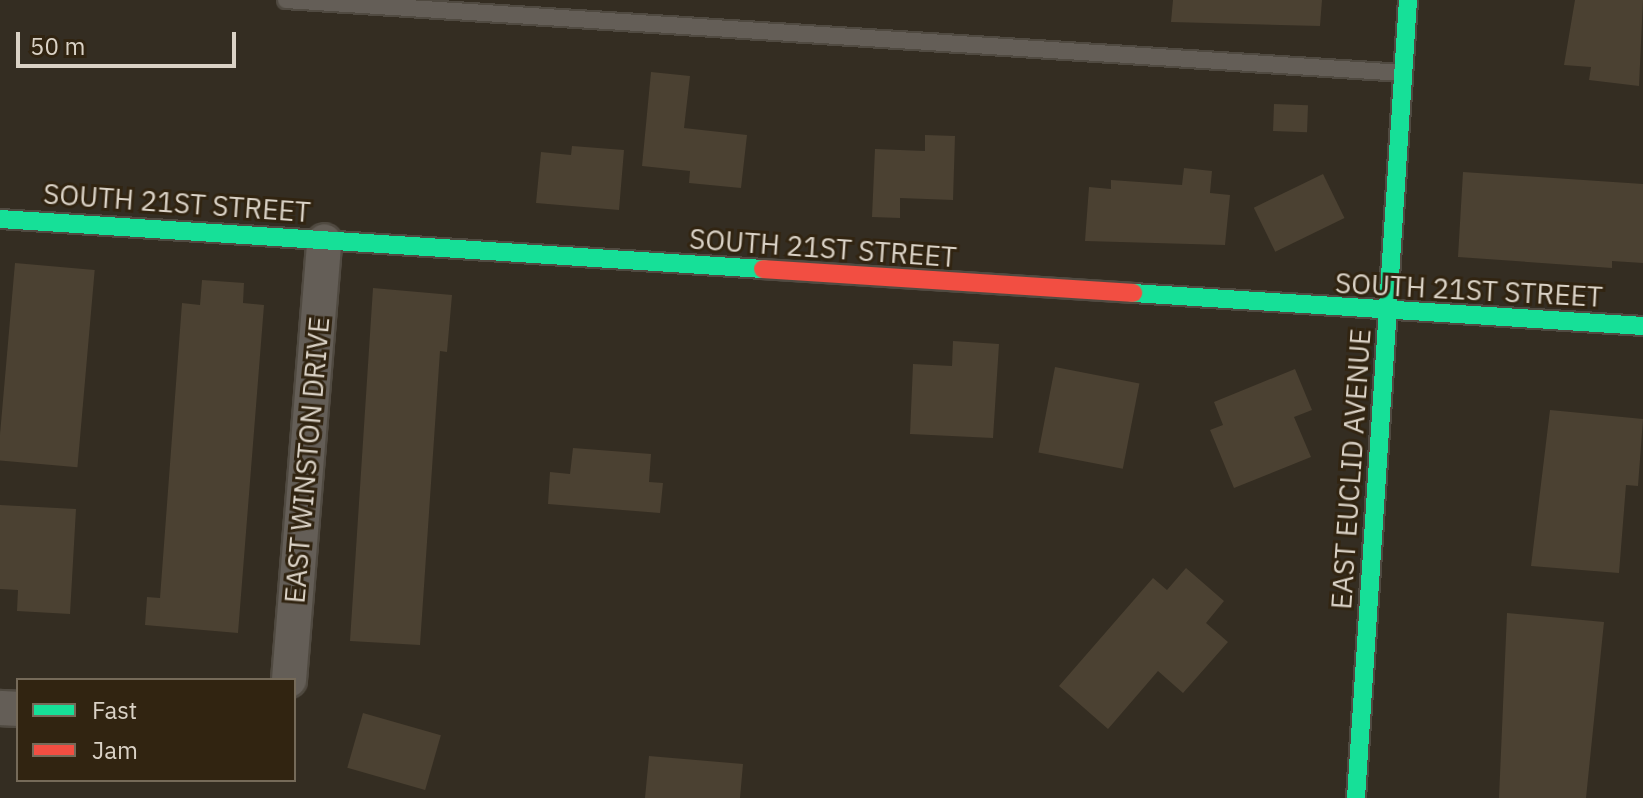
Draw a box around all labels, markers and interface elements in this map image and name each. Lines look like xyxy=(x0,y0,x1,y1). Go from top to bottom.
scale bar xyxy=(20,16,240,66)
text: 50 m xyxy=(30,30,85,62)
street label: SOUTH 21ST STREET xyxy=(42,177,312,229)
street label: SOUTH 21ST STREET xyxy=(688,222,958,274)
street label: SOUTH 21ST STREET xyxy=(1334,266,1604,314)
street label: EAST WINSTON DRIVE xyxy=(278,315,336,605)
street label: EAST EUCLID AVENUE xyxy=(1324,327,1378,611)
legend xyxy=(16,678,296,782)
text: Fast xyxy=(92,694,137,726)
text: Jam xyxy=(92,734,138,766)

